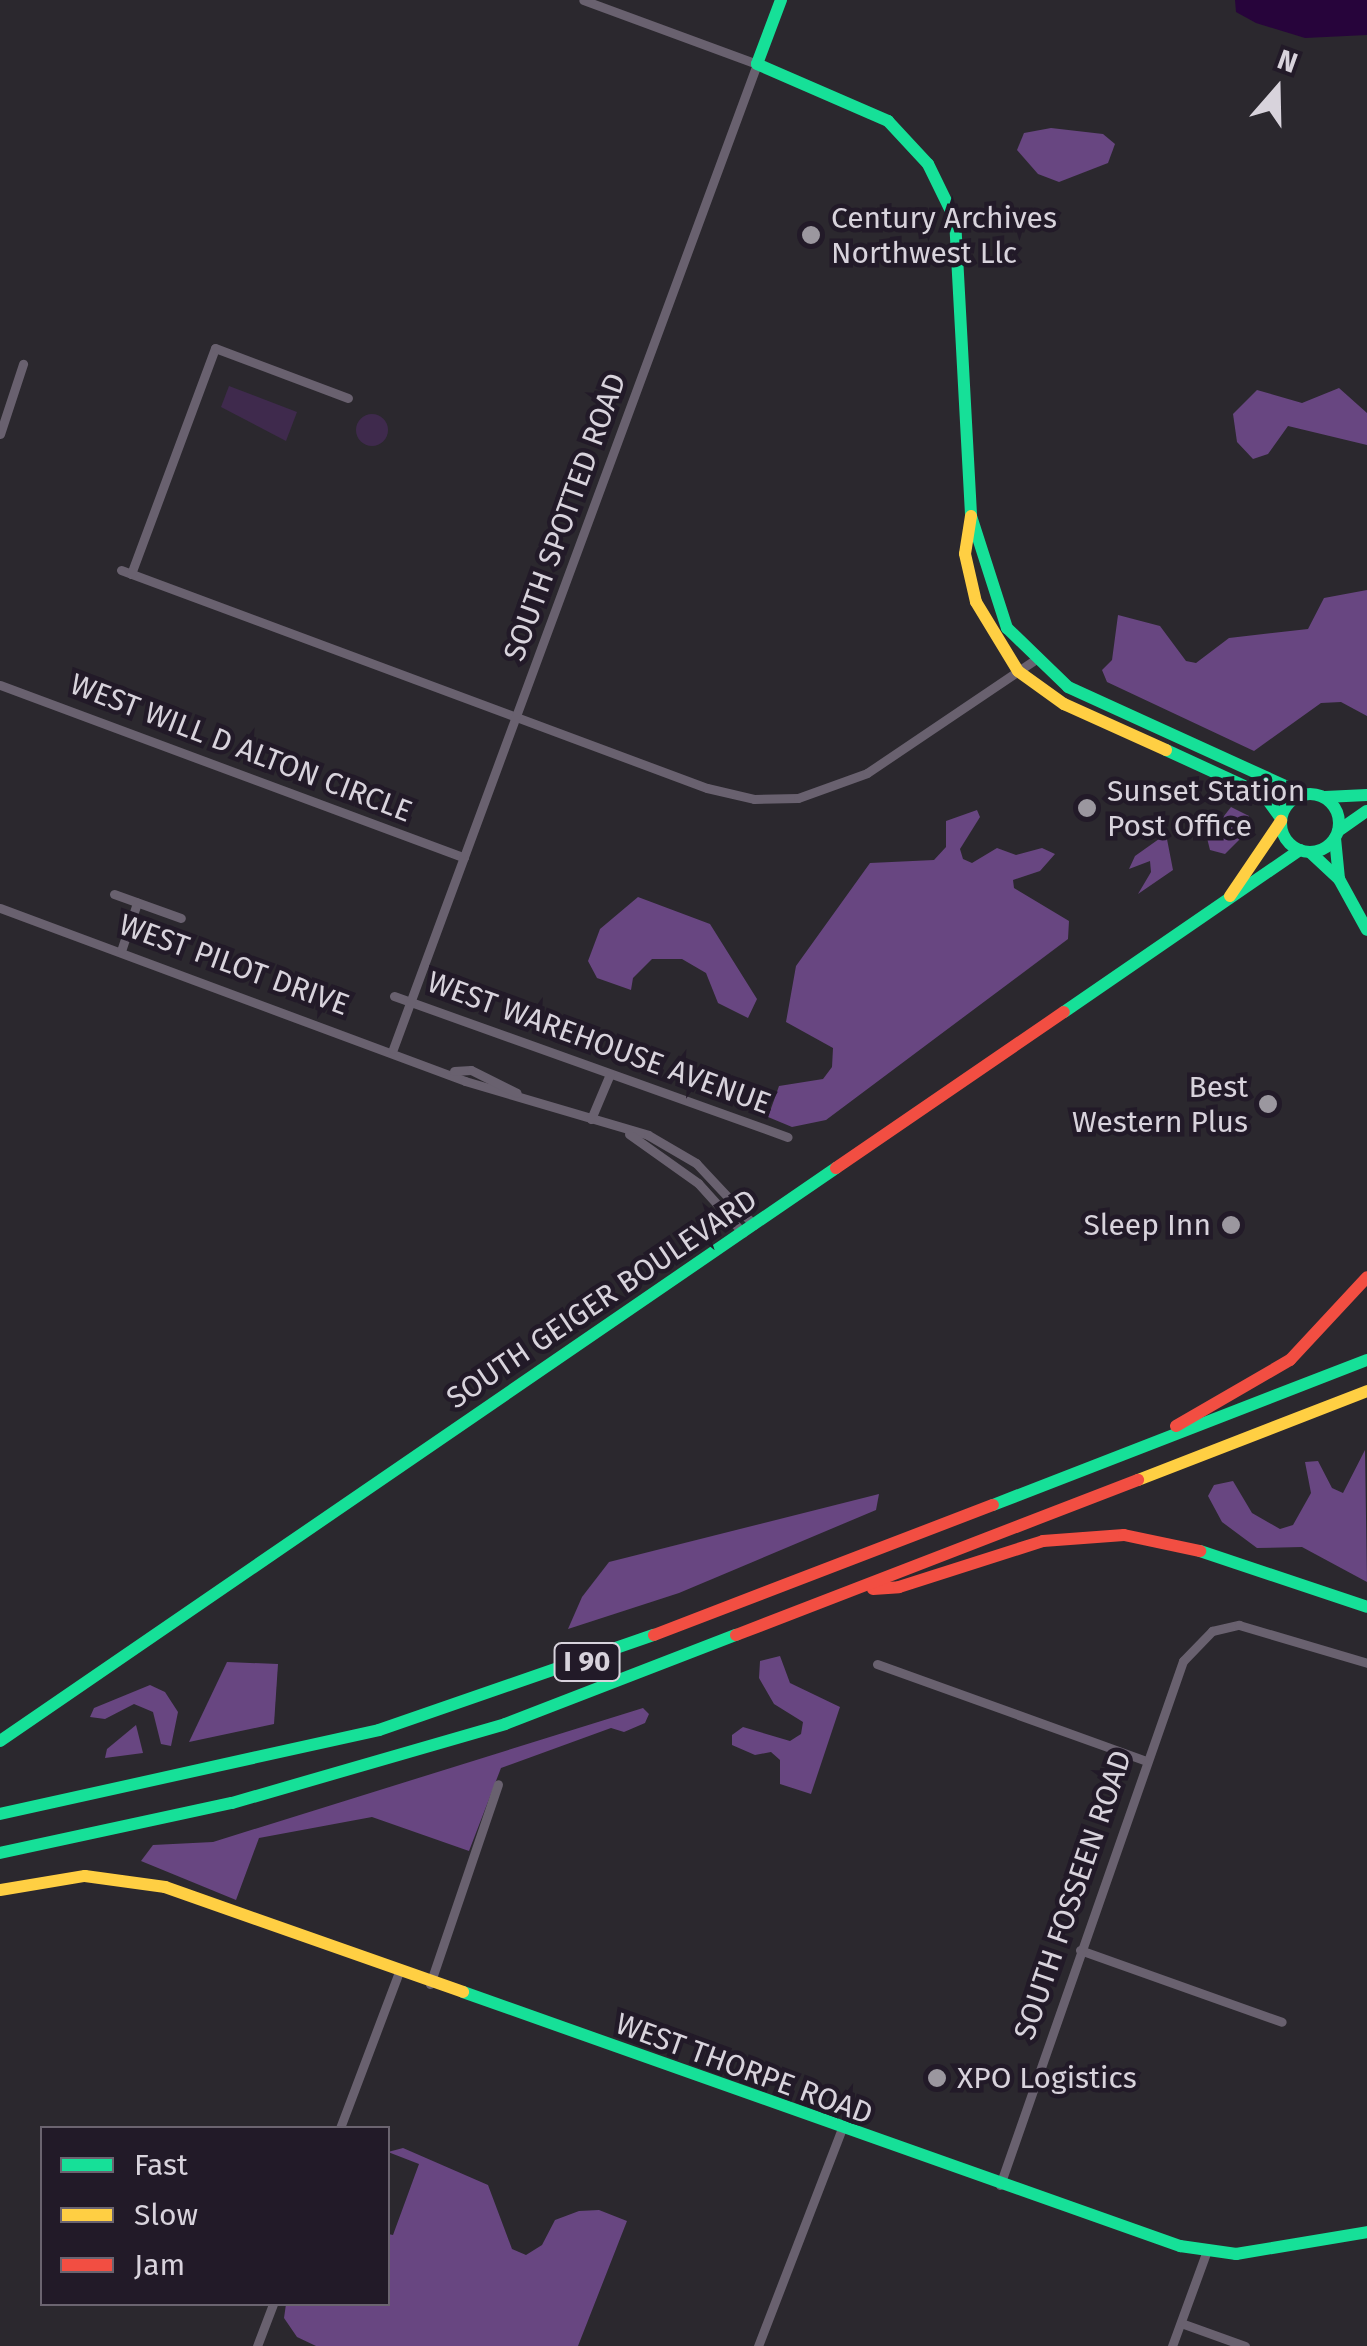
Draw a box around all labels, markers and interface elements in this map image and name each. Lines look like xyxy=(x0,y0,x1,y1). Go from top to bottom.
north arrow xyxy=(1227,40,1327,140)
text: N xyxy=(1273,43,1302,80)
place label: Century Archives Northwest Llc xyxy=(831,200,1057,270)
marker: Century Archives Northwest Llc xyxy=(800,224,822,246)
street label: SOUTH SPOTTED ROAD xyxy=(496,368,634,666)
street label: WEST WILL D ALTON CIRCLE xyxy=(65,666,417,830)
place label: Sunset Station Post Office xyxy=(1107,773,1305,844)
marker: Sunset Station Post Office xyxy=(1076,797,1098,819)
street label: WEST PILOT DRIVE xyxy=(114,907,354,1023)
street label: WEST WAREHOUSE AVENUE xyxy=(422,964,776,1122)
place label: Best Western Plus xyxy=(1072,1069,1248,1140)
marker: Best Western Plus xyxy=(1257,1093,1279,1115)
street label: SOUTH GEIGER BOULEVARD xyxy=(440,1182,764,1416)
place label: Sleep Inn xyxy=(1084,1207,1211,1243)
marker: Sleep Inn xyxy=(1220,1214,1242,1236)
road number: I 90 xyxy=(552,1639,622,1685)
street label: SOUTH FOSSEEN ROAD xyxy=(1007,1746,1139,2044)
street label: WEST THORPE ROAD xyxy=(611,2006,877,2132)
place label: XPO Logistics xyxy=(957,2060,1137,2096)
marker: XPO Logistics xyxy=(926,2067,948,2089)
legend xyxy=(40,2126,390,2306)
text: Fast xyxy=(134,2147,188,2183)
text: Slow xyxy=(134,2197,198,2233)
text: Jam xyxy=(134,2247,185,2283)

